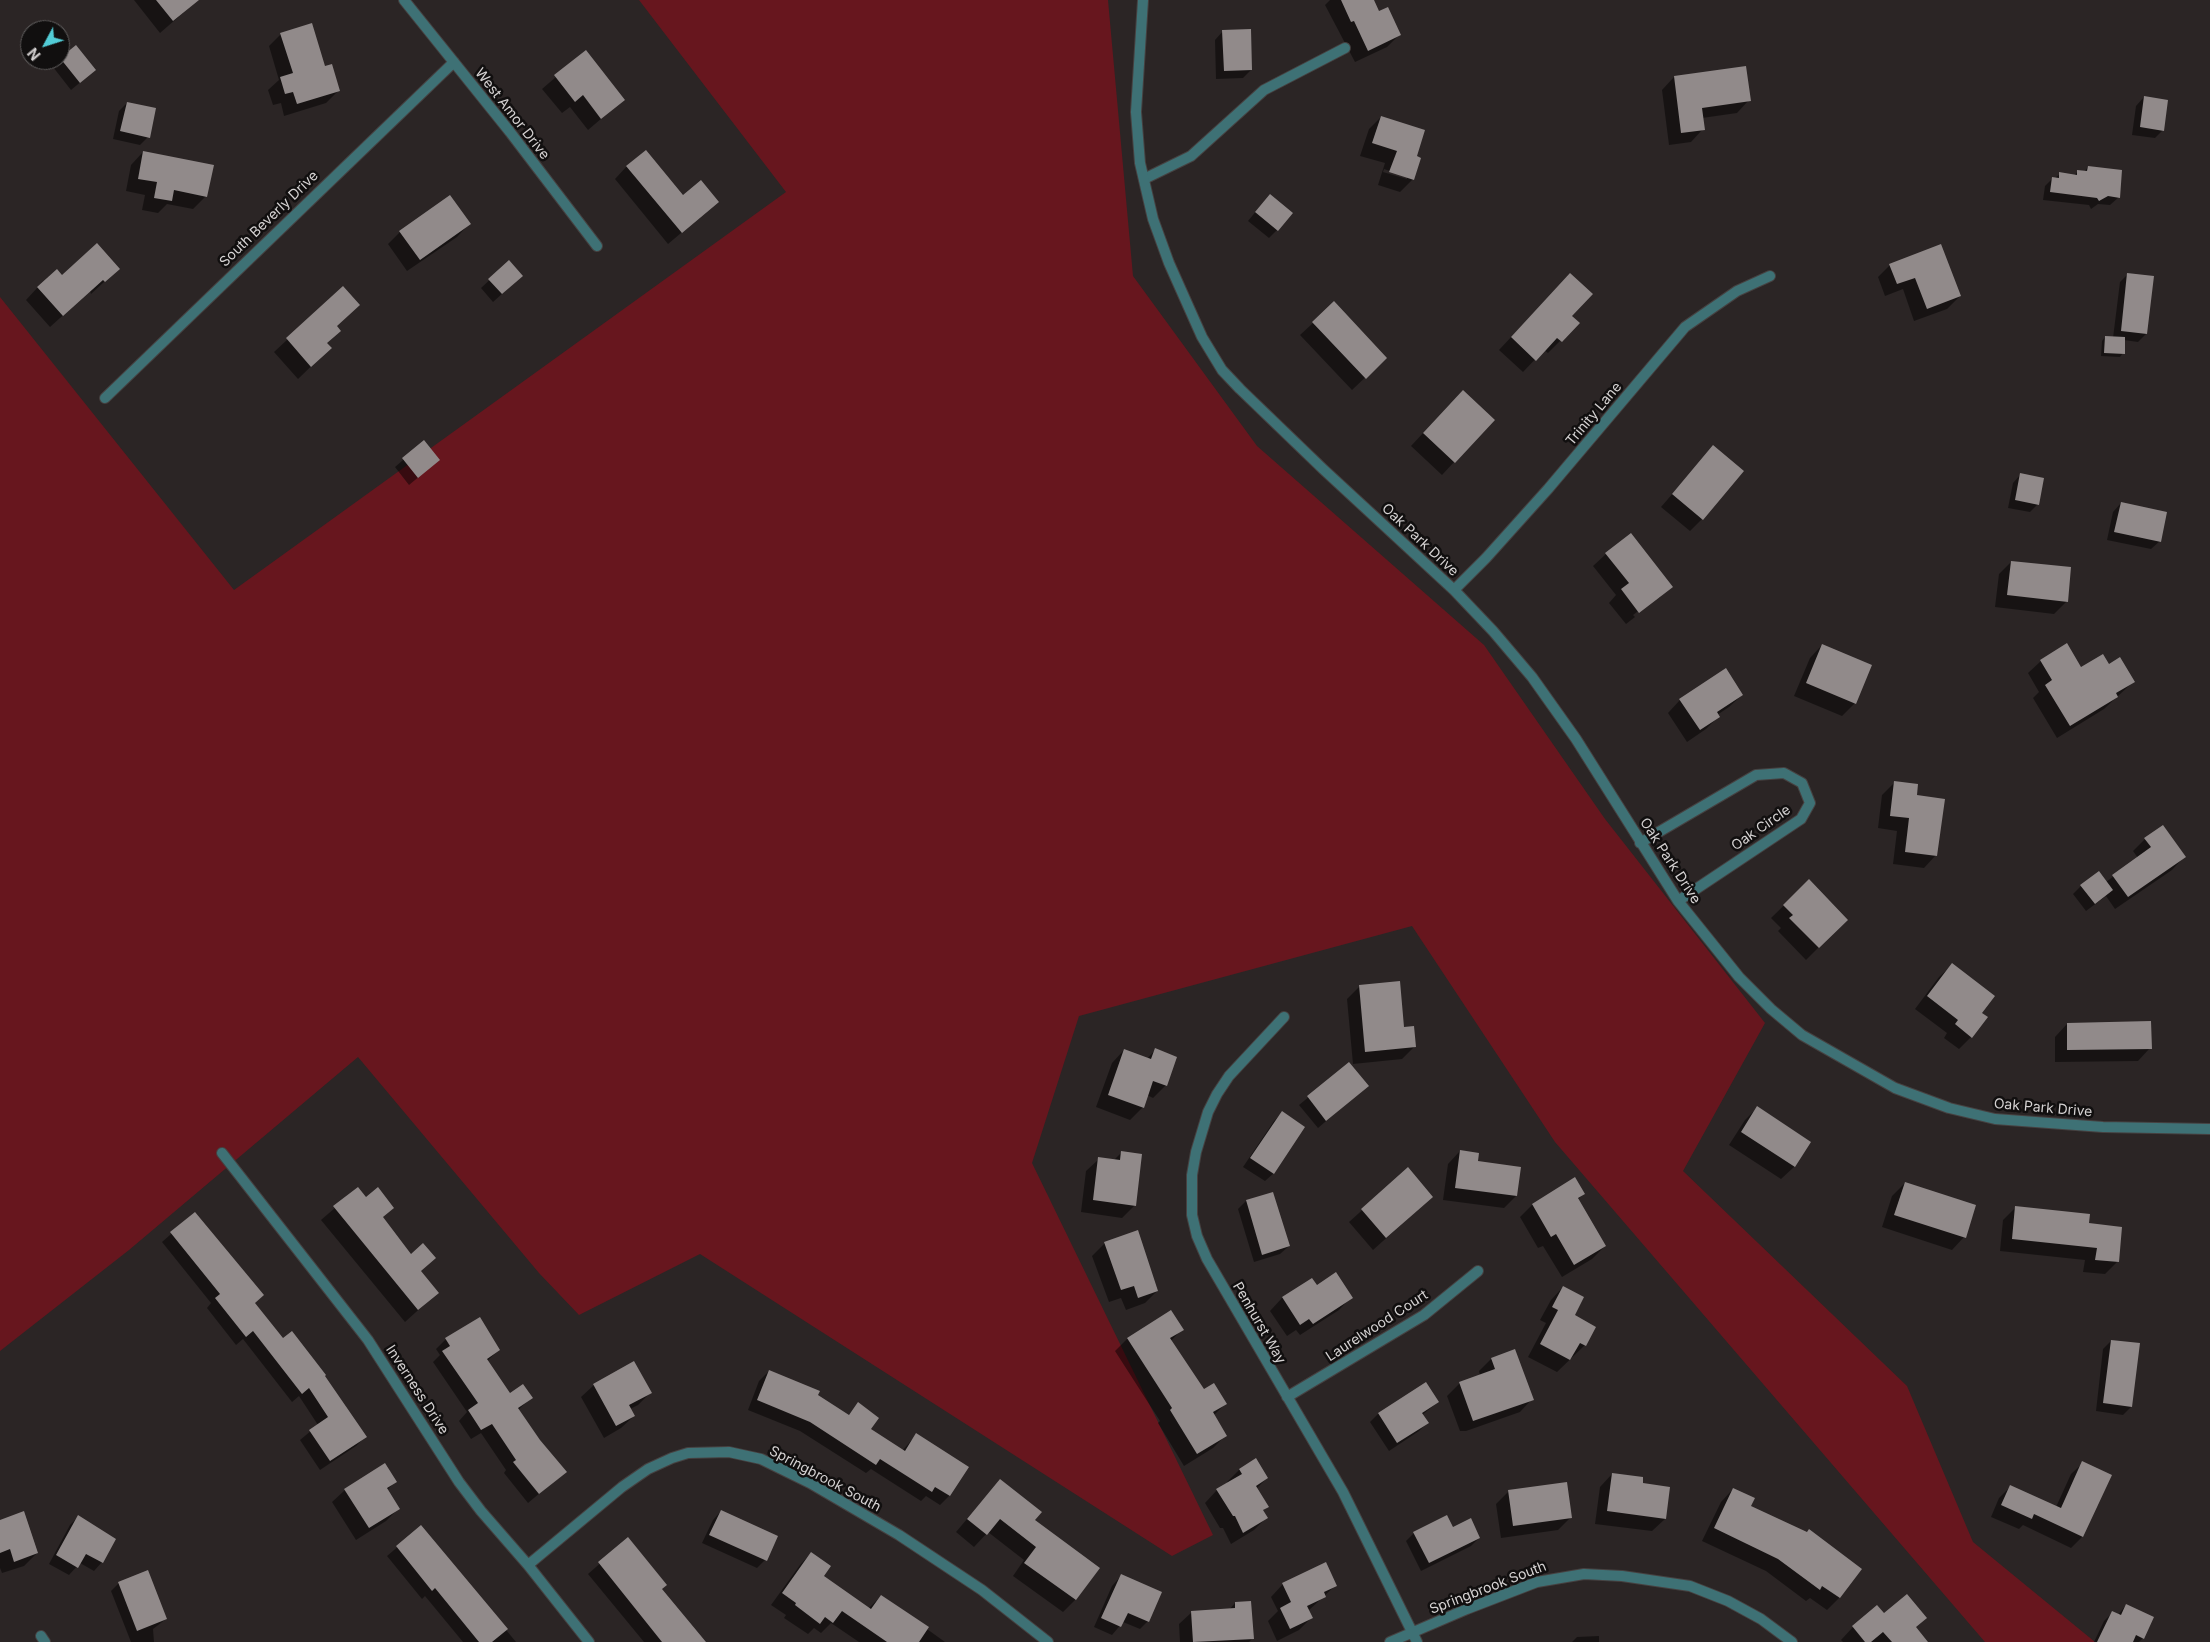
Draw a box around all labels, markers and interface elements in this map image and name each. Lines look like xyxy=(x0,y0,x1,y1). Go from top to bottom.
north arrow xyxy=(20,20,70,70)
text: N xyxy=(24,45,44,64)
street label: West Amor Drive xyxy=(471,65,553,163)
street label: South Beverly Drive xyxy=(216,168,322,270)
street label: Trinity Lane xyxy=(1563,379,1625,449)
street label: Oak Park Drive xyxy=(1378,500,1462,580)
street label: Oak Circle xyxy=(1728,802,1794,854)
street label: Oak Park Drive xyxy=(1636,815,1704,907)
street label: Oak Park Drive xyxy=(1993,1095,2093,1121)
street label: Penhurst Way xyxy=(1229,1279,1289,1367)
street label: Laurelwood Court xyxy=(1323,1287,1431,1365)
street label: Inverness Drive xyxy=(382,1342,452,1438)
street label: Springbrook South xyxy=(766,1443,884,1515)
street label: Springbrook South xyxy=(1427,1558,1549,1618)

